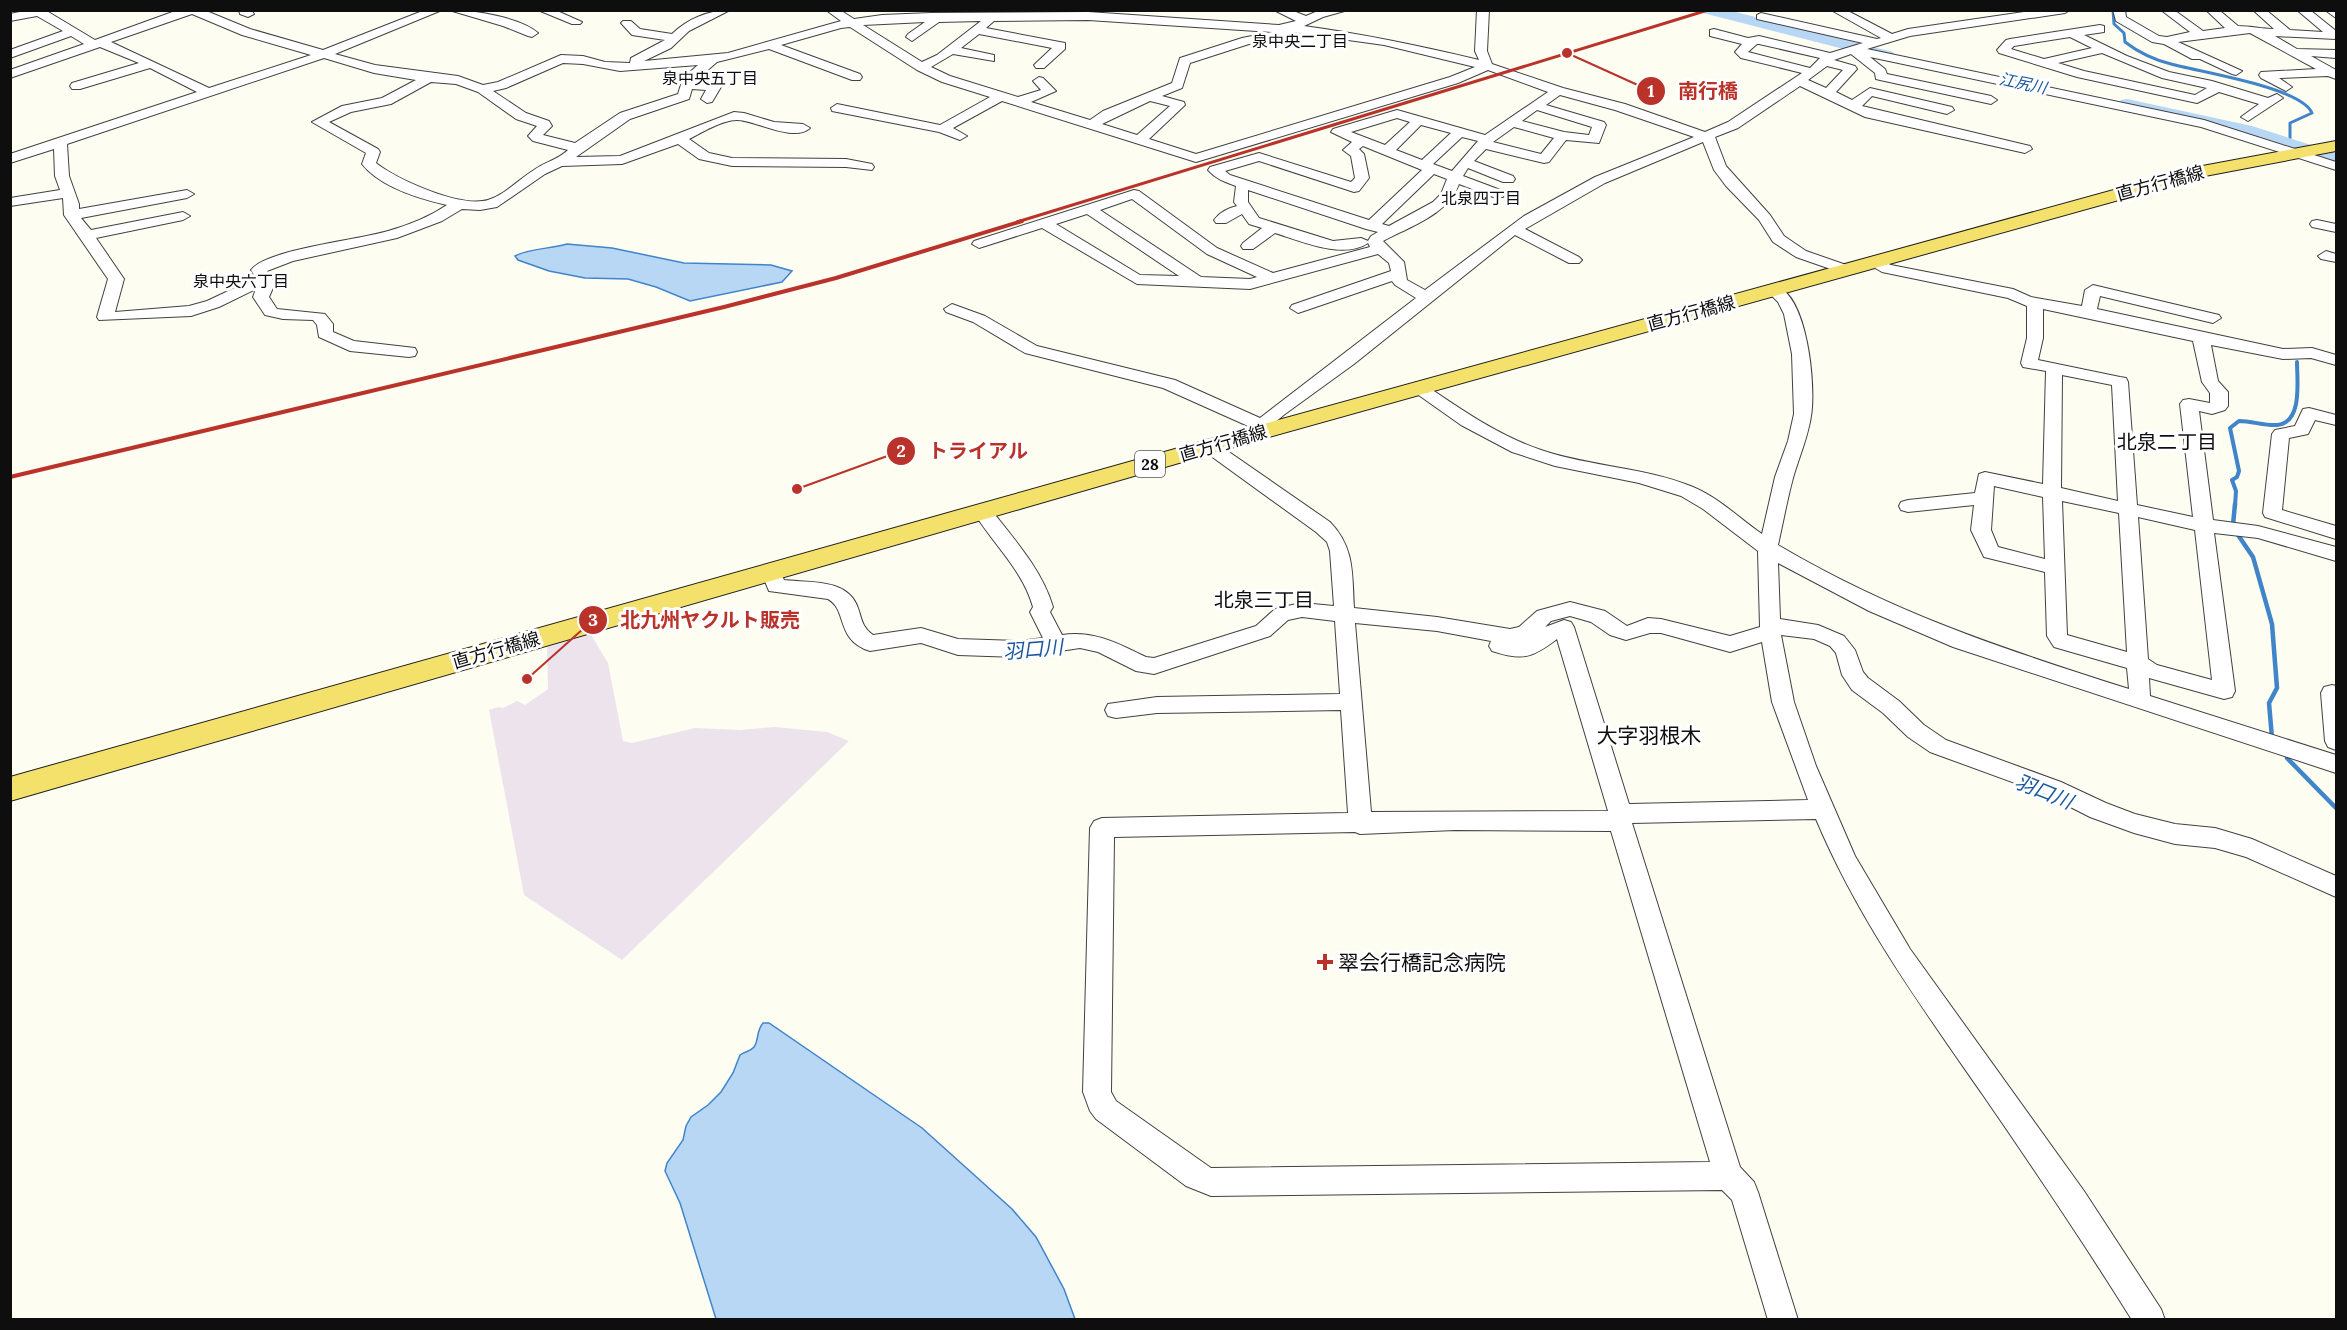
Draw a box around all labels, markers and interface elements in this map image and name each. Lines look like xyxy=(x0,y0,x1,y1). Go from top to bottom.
district label: 泉中央二丁目 xyxy=(1252,31,1348,51)
district label: 泉中央五丁目 xyxy=(662,68,758,88)
water label: 江尻川 xyxy=(1997,68,2051,98)
callout: 南行橋 xyxy=(1636,72,1750,110)
text: 南行橋 xyxy=(1678,78,1738,103)
text: 1 xyxy=(1647,79,1655,102)
street label: 直方行橋線 xyxy=(2114,160,2206,206)
district label: 北泉四丁目 xyxy=(1441,188,1521,208)
district label: 泉中央六丁目 xyxy=(193,271,289,291)
street label: 直方行橋線 xyxy=(1645,290,1737,336)
street label: 直方行橋線 xyxy=(1177,420,1269,466)
district label: 北泉二丁目 xyxy=(2117,429,2217,454)
callout: トライアル xyxy=(886,432,1040,470)
text: トライアル xyxy=(928,438,1028,463)
text: 2 xyxy=(896,439,906,462)
road number: 28 xyxy=(1135,451,1165,477)
district label: 北泉三丁目 xyxy=(1214,587,1314,612)
callout: 北九州ヤクルト販売 xyxy=(578,601,812,639)
text: 北九州ヤクルト販売 xyxy=(620,607,800,632)
text: 3 xyxy=(588,608,598,631)
street label: 直方行橋線 xyxy=(450,627,542,673)
water label: 羽口川 xyxy=(1002,634,1066,664)
district label: 大字羽根木 xyxy=(1597,722,1702,749)
water label: 羽口川 xyxy=(2012,768,2078,815)
place label: 翠会行橋記念病院 xyxy=(1338,949,1506,976)
marker: 翠会行橋記念病院 xyxy=(1316,953,1334,971)

